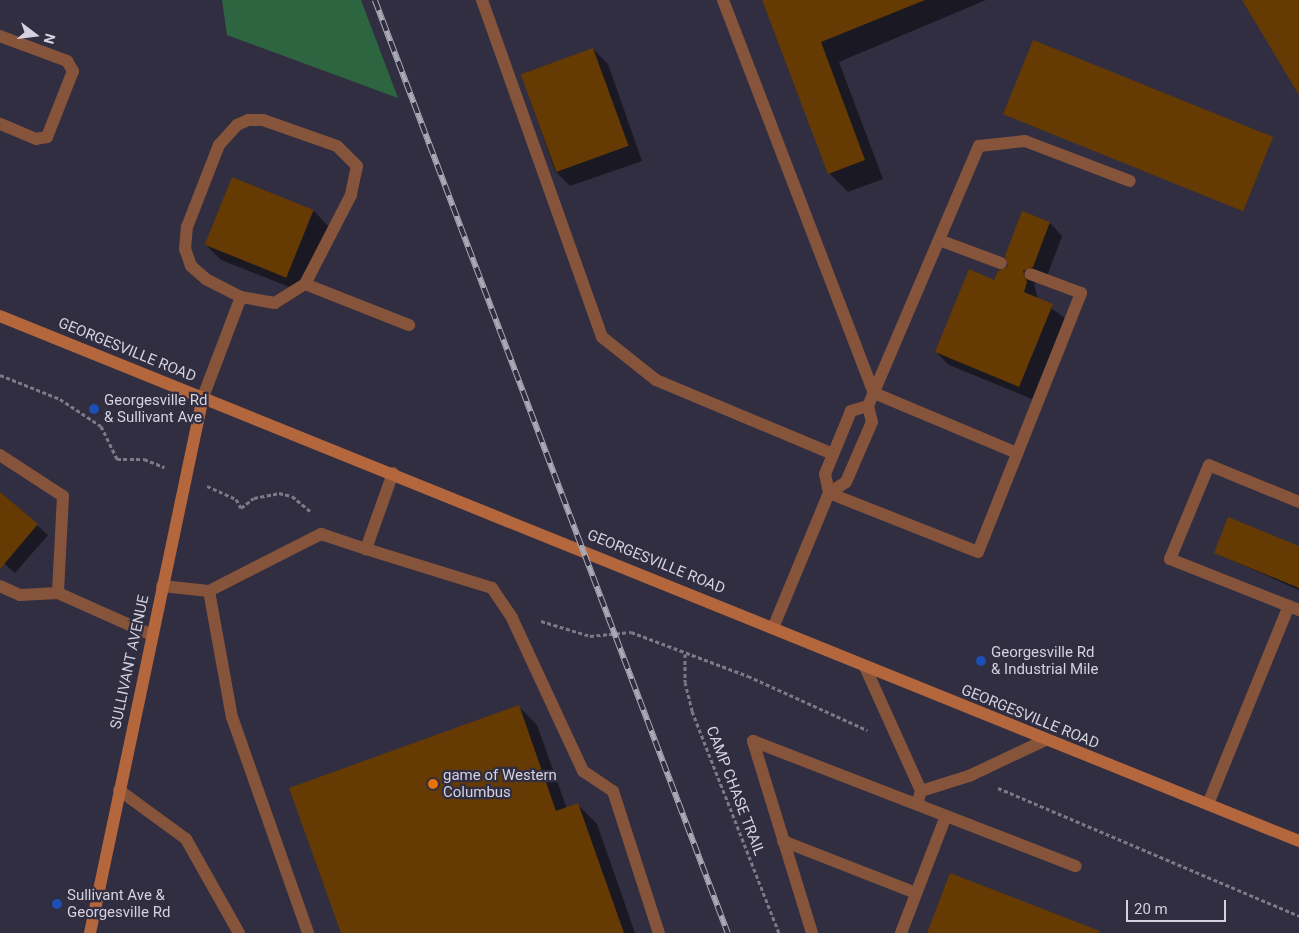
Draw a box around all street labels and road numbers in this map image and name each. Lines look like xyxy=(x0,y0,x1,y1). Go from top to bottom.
street label: GEORGESVILLE ROAD xyxy=(55,314,199,386)
street label: GEORGESVILLE ROAD xyxy=(584,526,728,598)
street label: SULLIVANT AVENUE xyxy=(107,593,153,731)
street label: GEORGESVILLE ROAD xyxy=(958,681,1102,753)
street label: CAMP CHASE TRAIL xyxy=(702,724,768,858)

